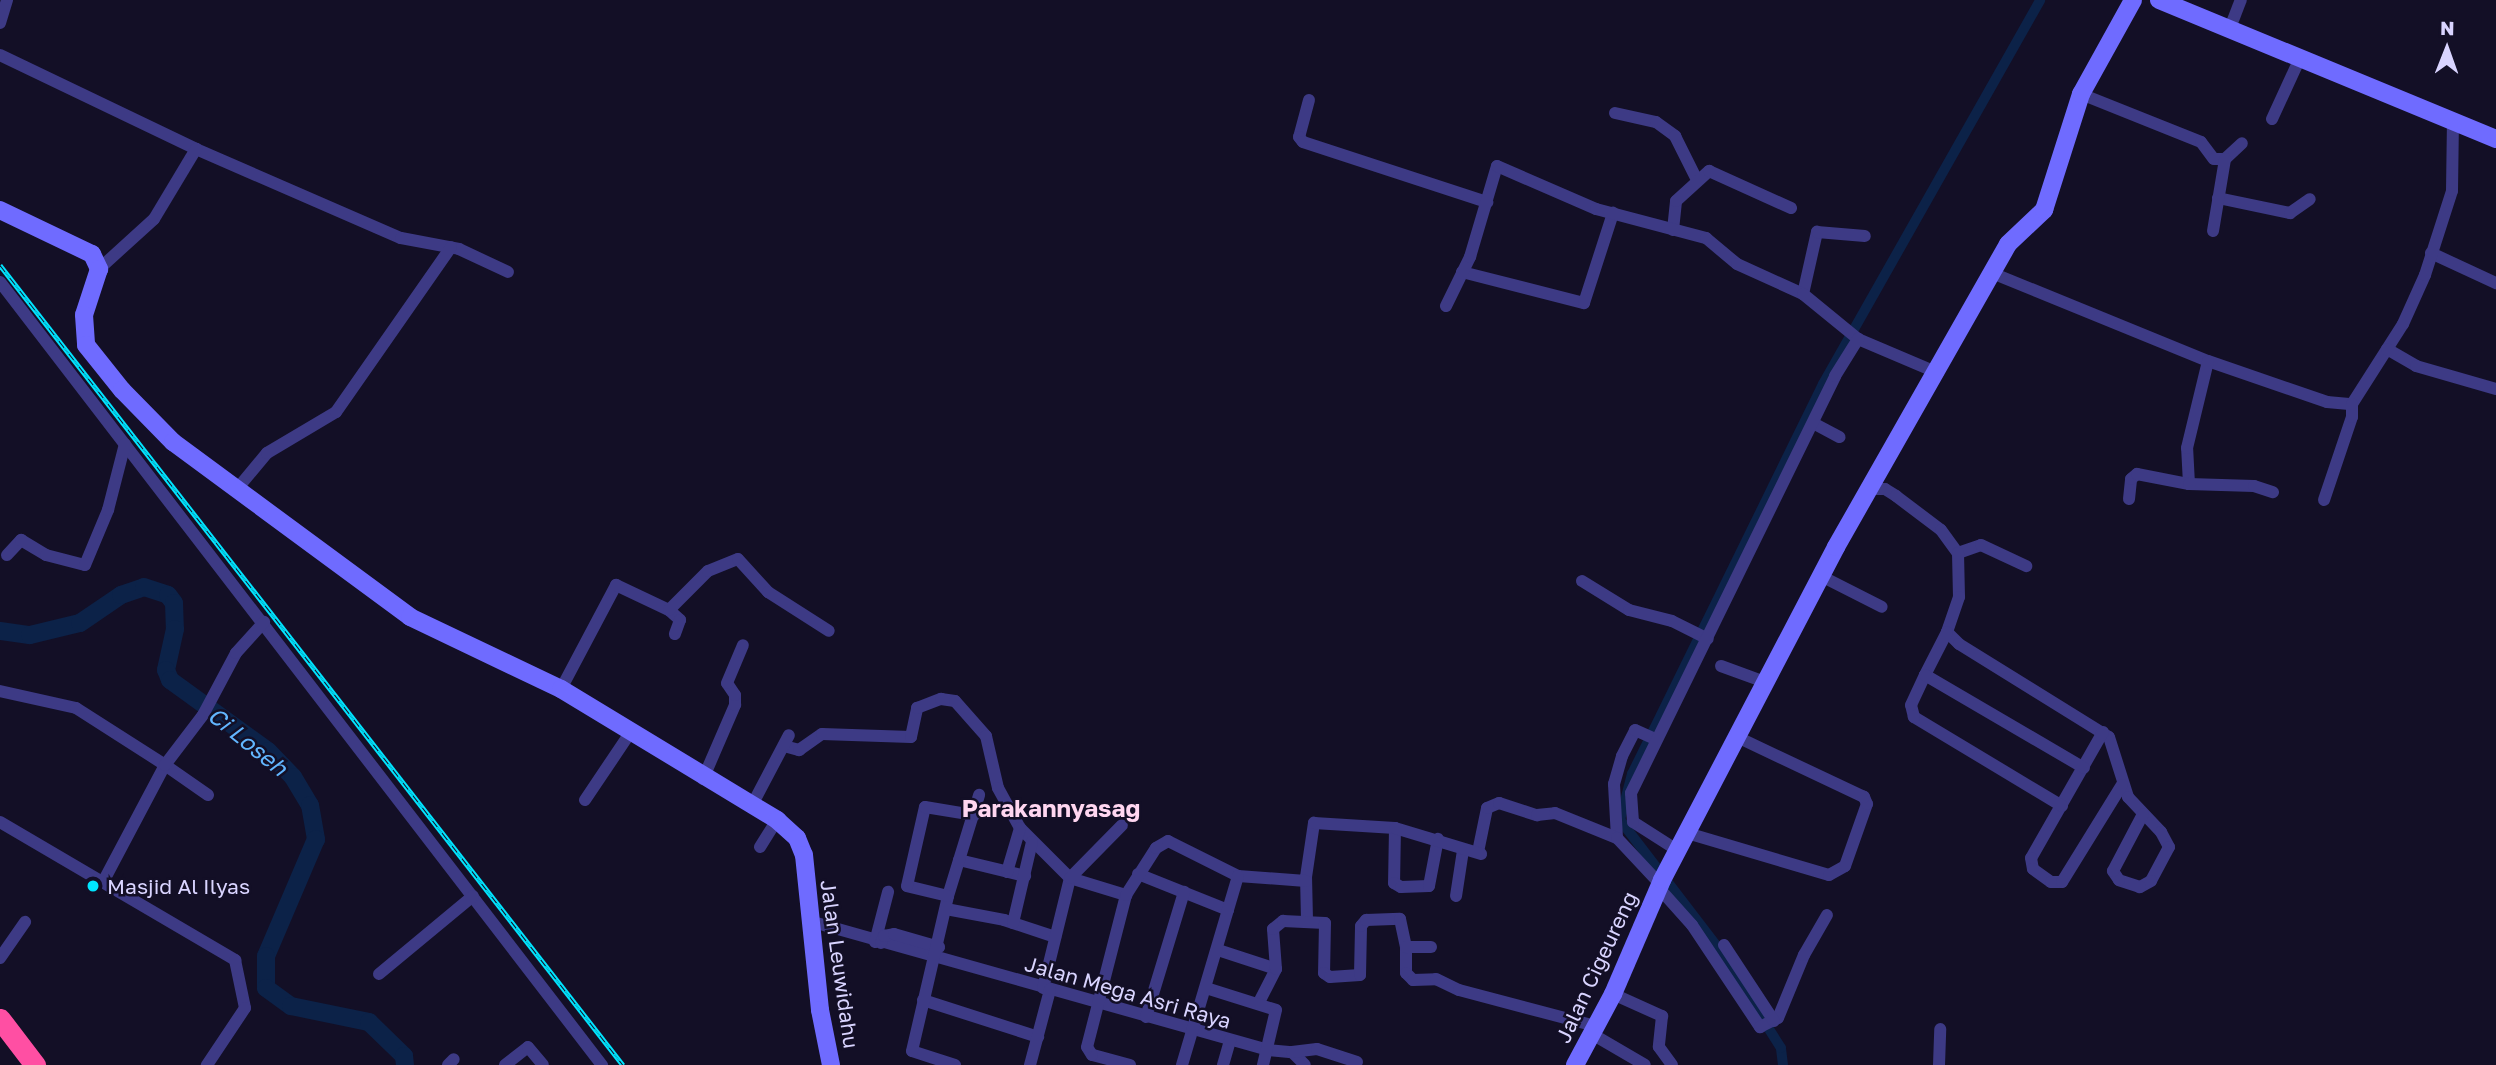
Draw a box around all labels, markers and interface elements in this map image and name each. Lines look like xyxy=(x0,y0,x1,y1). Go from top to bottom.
north arrow xyxy=(2412,14,2482,84)
text: N xyxy=(2440,16,2455,39)
water label: Ci Loseh xyxy=(203,701,293,781)
district label: Parakannyasag xyxy=(962,794,1140,822)
place label: Masjid Al Ilyas xyxy=(107,873,250,899)
marker: Masjid Al Ilyas xyxy=(85,878,101,894)
street label: Jalan Leuwidahu xyxy=(816,878,864,1050)
street label: Jalan Cigeureng xyxy=(1550,887,1642,1047)
street label: Jalan Mega Asri Raya xyxy=(1022,951,1234,1033)

